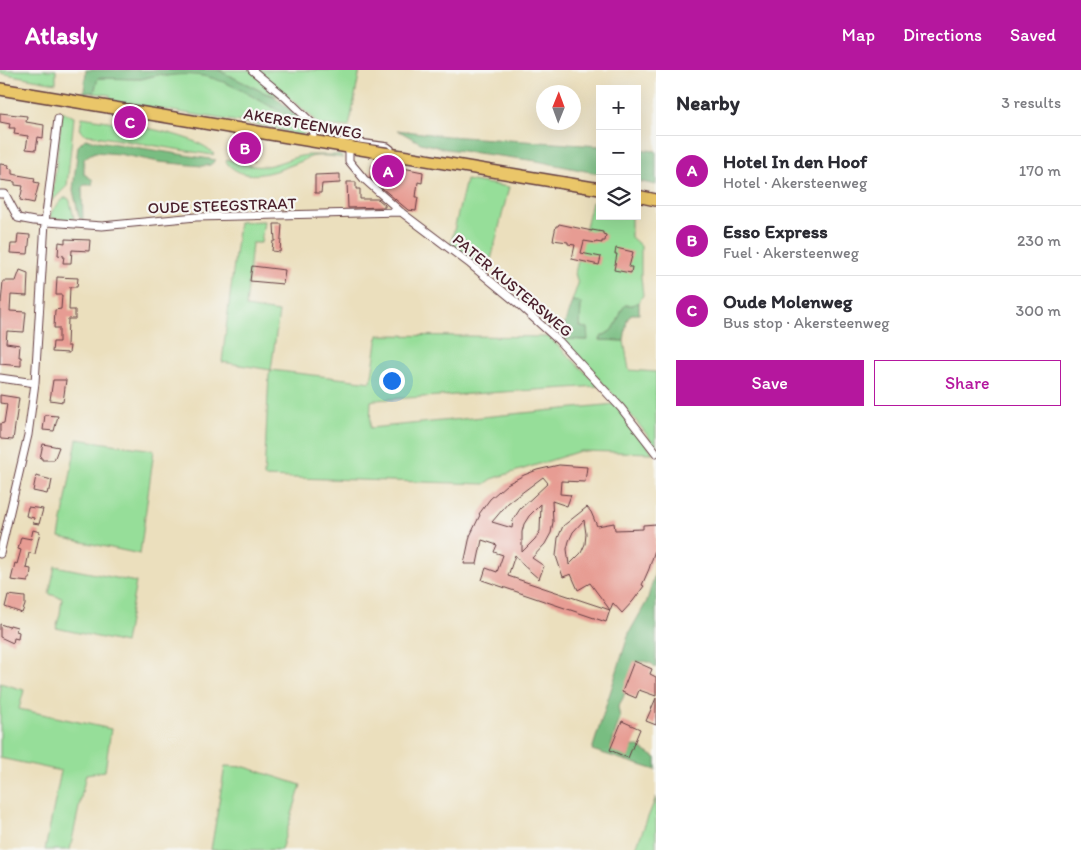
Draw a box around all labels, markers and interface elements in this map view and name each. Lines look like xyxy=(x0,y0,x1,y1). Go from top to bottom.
text: Atlasly xyxy=(25,21,98,50)
text: Map xyxy=(842,24,875,46)
text: Directions xyxy=(903,24,982,46)
text: Saved xyxy=(1010,24,1056,46)
north arrow xyxy=(536,85,581,130)
map controls xyxy=(596,85,641,220)
button: + xyxy=(596,85,641,130)
text: Nearby xyxy=(676,90,740,115)
text: 3 results xyxy=(1001,93,1061,112)
pin: C xyxy=(114,103,146,141)
street label: AKERSTEENWEG xyxy=(242,104,363,143)
pin: B xyxy=(229,129,261,167)
button: − xyxy=(596,130,641,175)
text: Hotel In den Hoof xyxy=(723,150,867,173)
pin: A xyxy=(372,152,404,190)
text: A xyxy=(687,161,697,180)
text: 170 m xyxy=(1019,161,1061,180)
text: Hotel · Akersteenweg xyxy=(723,173,867,192)
button: layers xyxy=(596,175,641,220)
street label: OUDE STEEGSTRAAT xyxy=(147,193,297,218)
text: Esso Express xyxy=(723,220,828,243)
street label: PATER KUSTERSWEG xyxy=(449,230,576,341)
text: B xyxy=(687,231,697,250)
text: 230 m xyxy=(1017,231,1061,250)
text: Fuel · Akersteenweg xyxy=(723,243,859,262)
text: Oude Molenweg xyxy=(723,290,853,313)
text: C xyxy=(687,301,697,320)
text: 300 m xyxy=(1016,301,1061,320)
text: Bus stop · Akersteenweg xyxy=(723,313,890,332)
button: Save xyxy=(676,360,864,406)
button: Share xyxy=(874,360,1061,406)
your location xyxy=(379,368,405,394)

